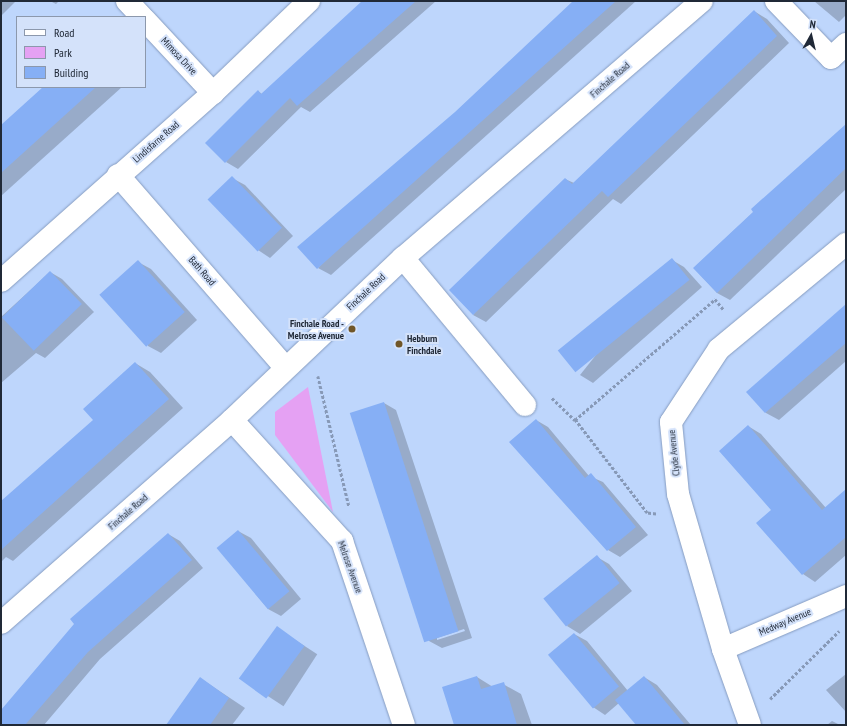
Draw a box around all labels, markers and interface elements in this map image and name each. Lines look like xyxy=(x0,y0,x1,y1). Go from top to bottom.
legend xyxy=(16,16,146,88)
north arrow xyxy=(791,16,831,56)
text: N xyxy=(809,17,817,31)
text: Road xyxy=(54,25,74,40)
street label: Mimosa Drive xyxy=(159,35,199,77)
text: Park xyxy=(54,45,72,60)
street label: Finchale Road xyxy=(588,60,632,100)
text: Building xyxy=(54,65,89,80)
street label: Lindisfarne Road xyxy=(130,119,182,165)
street label: Bath Road xyxy=(186,254,218,288)
street label: Finchale Road xyxy=(344,271,388,313)
place label: Finchale Road - Melrose Avenue xyxy=(287,317,344,340)
marker: Finchale Road - Melrose Avenue xyxy=(347,324,357,334)
place label: Hebburn Finchdale xyxy=(407,332,441,356)
marker: Hebburn Finchdale xyxy=(394,339,404,349)
street label: Clyde Avenue xyxy=(666,429,682,477)
street label: Finchale Road xyxy=(106,492,150,532)
street label: Melrose Avenue xyxy=(335,539,365,595)
street label: Medway Avenue xyxy=(757,606,813,638)

